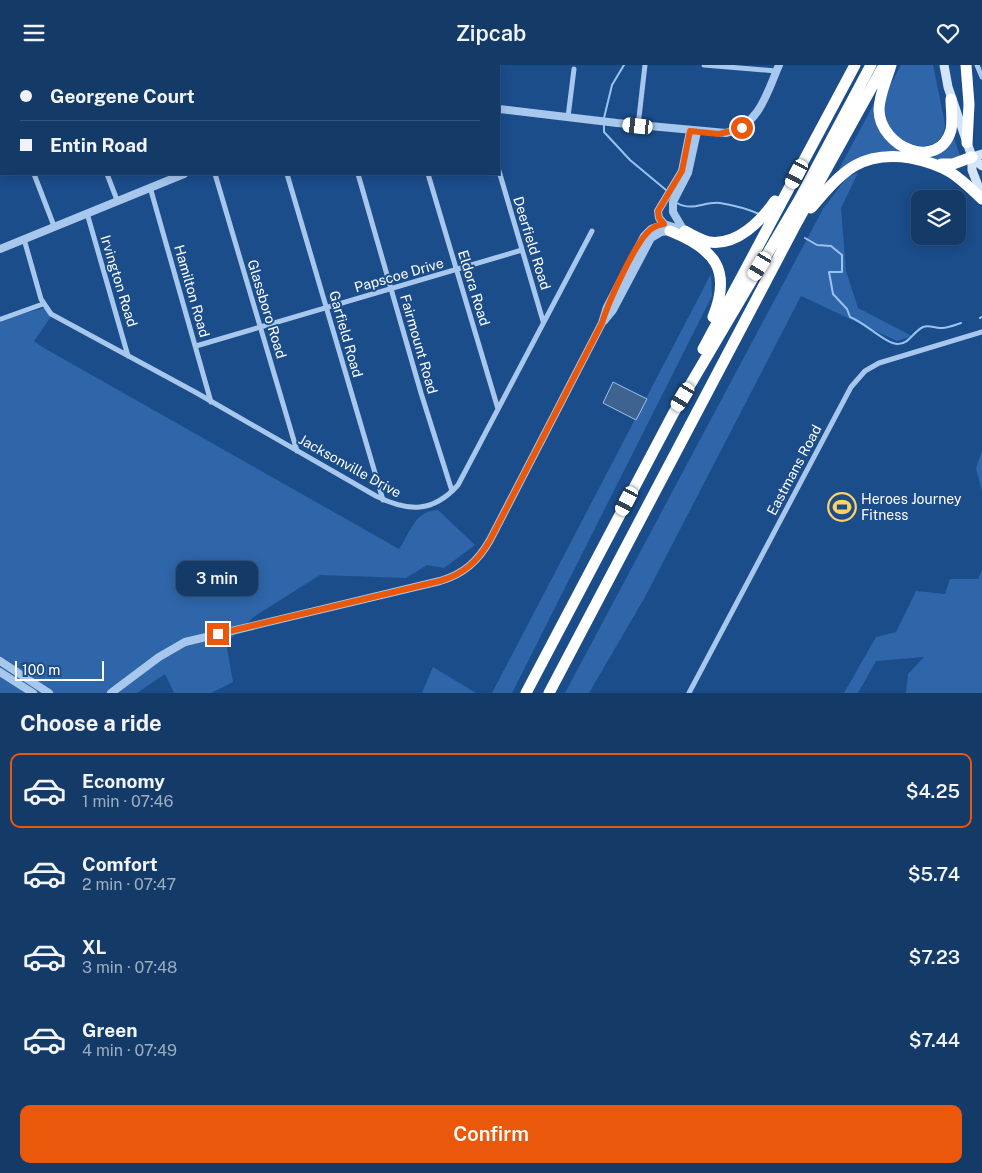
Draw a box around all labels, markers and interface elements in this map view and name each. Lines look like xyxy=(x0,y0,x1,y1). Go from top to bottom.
icon: menu xyxy=(20,19,48,47)
icon: heart xyxy=(934,19,962,47)
text: Zipcab xyxy=(456,20,526,46)
text: Georgene Court xyxy=(50,85,195,107)
car xyxy=(622,117,653,135)
route start xyxy=(731,117,753,139)
text: Entin Road xyxy=(50,134,148,156)
car xyxy=(783,157,810,191)
map controls xyxy=(911,190,966,245)
button: layers xyxy=(911,190,966,245)
street label: Deerfield Road xyxy=(510,194,554,292)
street label: Irvington Road xyxy=(97,233,141,329)
street label: Hamilton Road xyxy=(171,243,213,339)
street label: Eldora Road xyxy=(455,248,493,328)
car xyxy=(745,249,774,283)
street label: Papscoe Drive xyxy=(353,255,446,295)
street label: Glassboro Road xyxy=(244,258,290,360)
street label: Garfield Road xyxy=(326,289,366,379)
street label: Fairmount Road xyxy=(397,292,441,396)
car xyxy=(668,380,697,414)
street label: Eastmans Road xyxy=(763,422,825,518)
street label: Jacksonville Drive xyxy=(296,431,404,501)
car xyxy=(613,484,640,518)
place label: Heroes Journey Fitness xyxy=(861,491,962,523)
sports icon: Heroes Journey Fitness xyxy=(827,492,857,522)
callout: 3 min xyxy=(177,561,259,597)
text: 3 min xyxy=(196,569,238,588)
route end xyxy=(207,623,229,645)
scale bar xyxy=(15,658,104,681)
text: 100 m xyxy=(22,662,60,678)
text: Choose a ride xyxy=(20,710,162,736)
icon: car xyxy=(22,768,67,813)
text: Economy xyxy=(82,770,165,792)
text: $4.25 xyxy=(906,780,960,802)
text: 1 min · 07:46 xyxy=(82,792,174,811)
icon: car xyxy=(22,851,67,896)
text: Comfort xyxy=(82,853,158,875)
text: $5.74 xyxy=(908,863,960,885)
text: 2 min · 07:47 xyxy=(82,875,176,894)
icon: car xyxy=(22,934,67,979)
text: XL xyxy=(82,936,107,958)
text: $7.23 xyxy=(909,946,960,968)
text: 3 min · 07:48 xyxy=(82,958,177,977)
icon: car xyxy=(22,1017,67,1062)
text: Green xyxy=(82,1019,137,1041)
text: $7.44 xyxy=(909,1029,960,1051)
text: 4 min · 07:49 xyxy=(82,1041,177,1060)
button: Confirm xyxy=(20,1105,962,1163)

